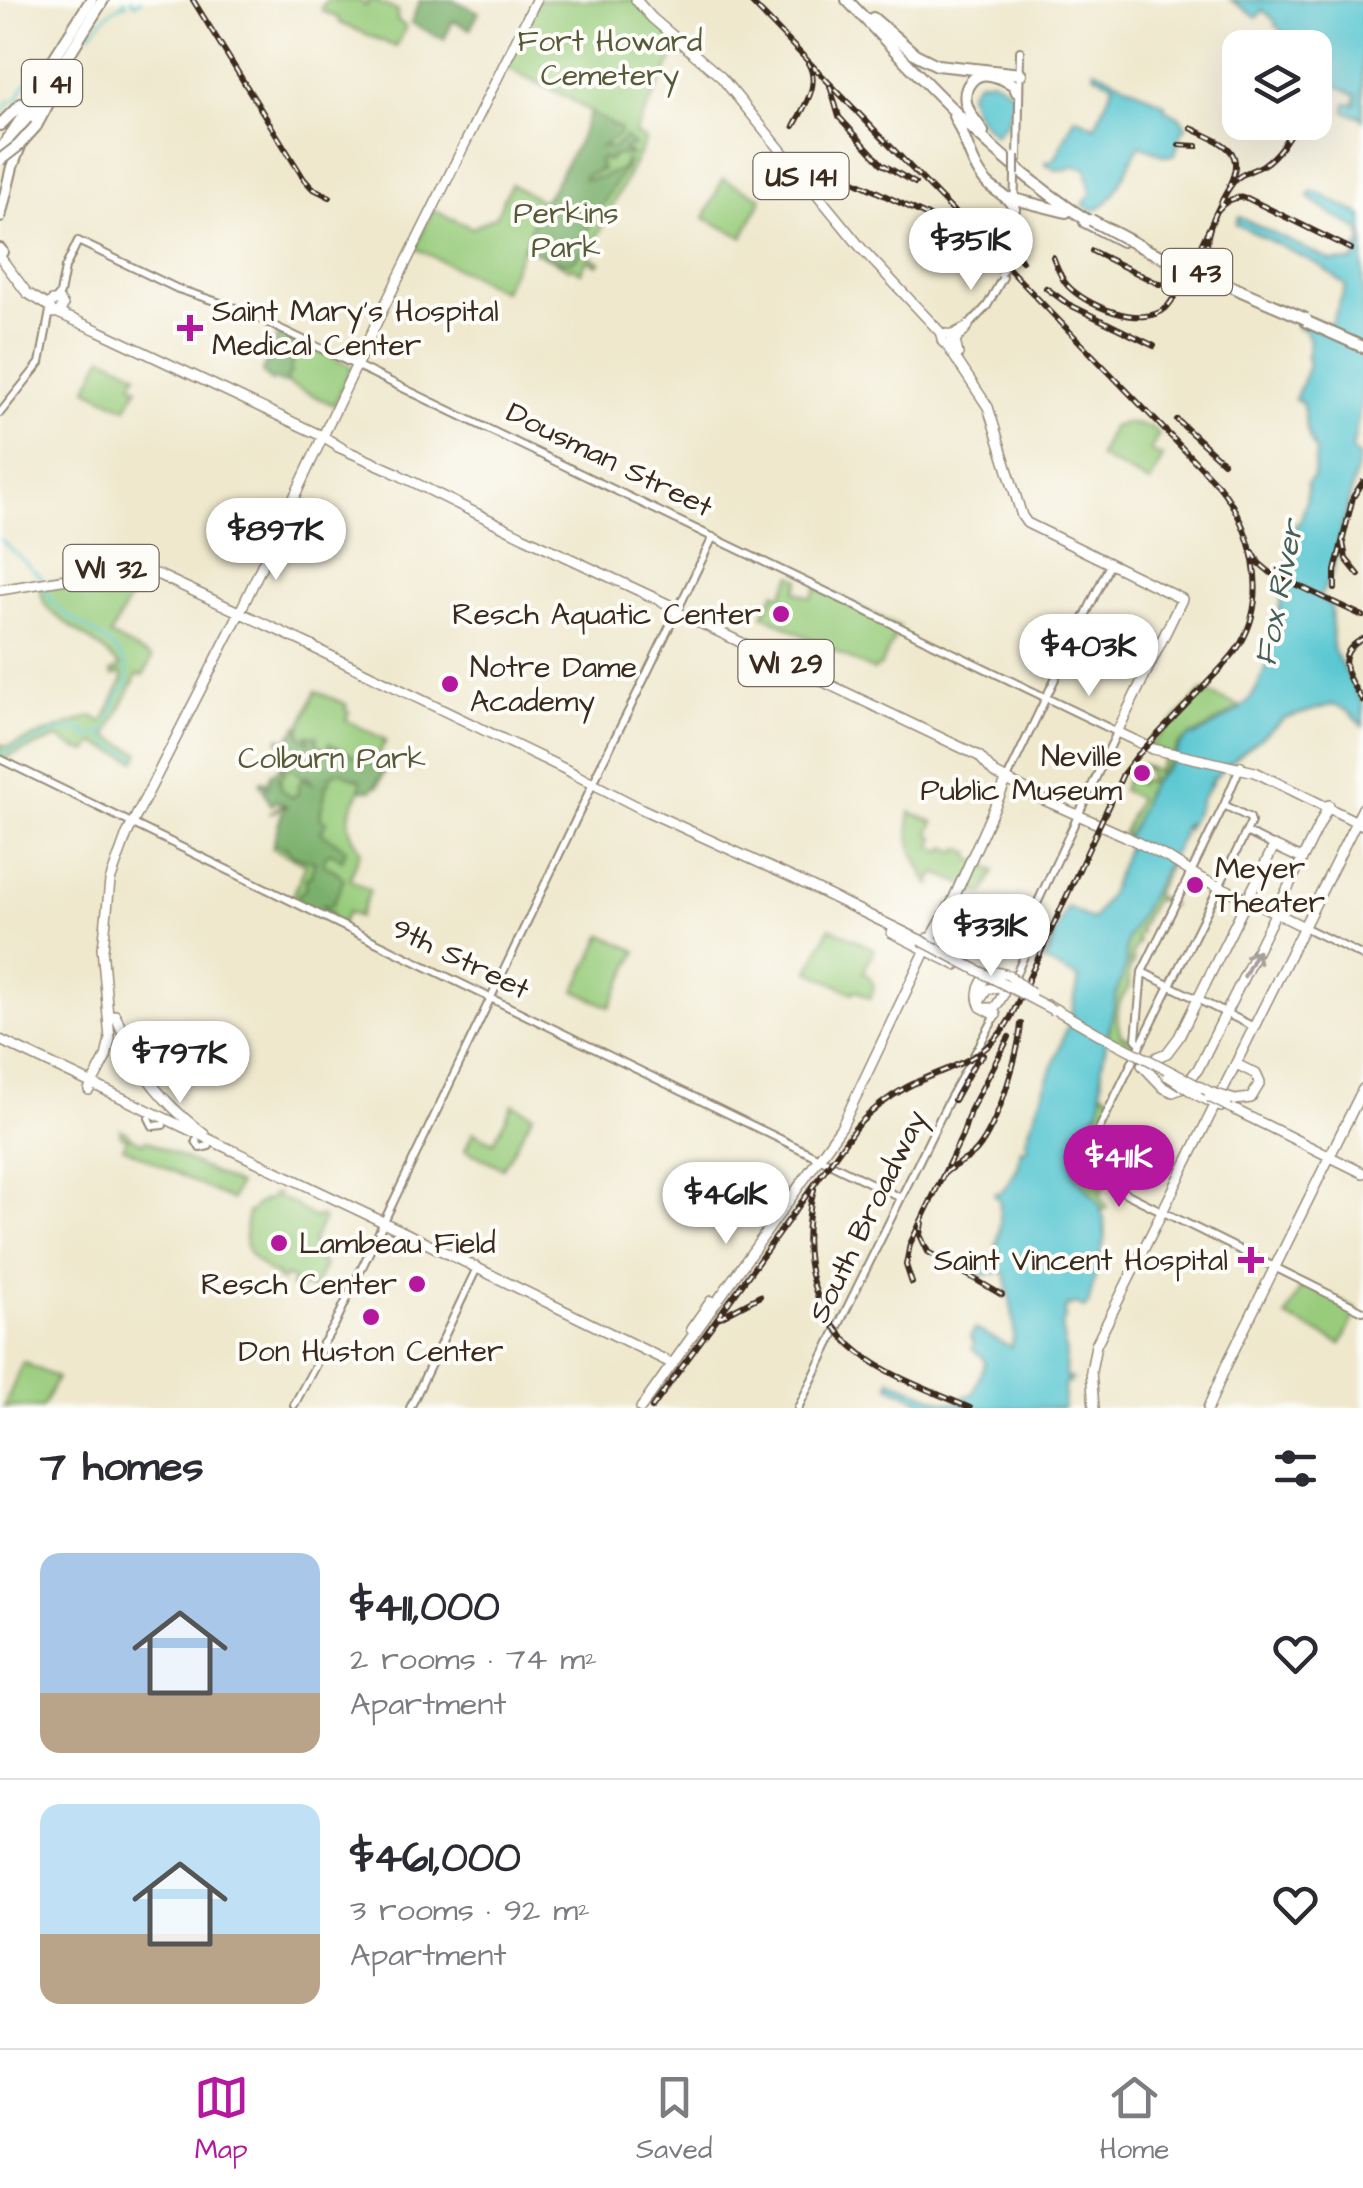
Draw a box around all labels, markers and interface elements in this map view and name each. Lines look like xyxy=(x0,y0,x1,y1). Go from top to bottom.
park label: Fort Howard Cemetery xyxy=(518,21,702,98)
map controls xyxy=(1222,30,1332,140)
button: layers xyxy=(1222,30,1332,140)
road number: I 41 xyxy=(22,60,82,106)
road number: US 141 xyxy=(754,153,848,199)
park label: Perkins Park xyxy=(514,193,618,269)
pin: $351K xyxy=(901,208,1041,293)
text: $351K xyxy=(931,218,1011,263)
road number: I 43 xyxy=(1162,249,1232,295)
place label: Saint Mary's Hospital Medical Center xyxy=(212,291,499,367)
marker: Saint Mary's Hospital Medical Center xyxy=(177,315,203,341)
street label: Dousman Street xyxy=(499,392,720,528)
pin: $897K xyxy=(206,498,346,583)
text: $897K xyxy=(228,508,324,553)
water label: Fox River xyxy=(1243,513,1316,670)
road number: WI 32 xyxy=(64,545,158,591)
place label: Resch Aquatic Center xyxy=(452,594,761,636)
marker: Resch Aquatic Center xyxy=(770,603,792,625)
pin: $403K xyxy=(1019,614,1159,699)
text: $403K xyxy=(1041,624,1137,669)
road number: WI 29 xyxy=(738,640,834,686)
place label: Notre Dame Academy xyxy=(470,647,637,724)
marker: Notre Dame Academy xyxy=(439,673,461,695)
place label: Neville Public Museum xyxy=(921,736,1123,812)
park label: Colburn Park xyxy=(238,738,426,780)
marker: Neville Public Museum xyxy=(1131,762,1153,784)
place label: Meyer Theater xyxy=(1215,848,1325,924)
marker: Meyer Theater xyxy=(1184,874,1206,896)
pin: $331K xyxy=(921,894,1061,979)
text: $331K xyxy=(954,904,1028,949)
street label: 9th Street xyxy=(385,907,537,1010)
one-way arrow xyxy=(1242,949,1261,978)
pin: $797K xyxy=(110,1021,250,1106)
text: $797K xyxy=(133,1031,227,1076)
street label: South Broadway xyxy=(798,1103,938,1330)
pin: $411K xyxy=(1049,1125,1189,1210)
text: $411K xyxy=(1085,1135,1153,1180)
pin: $461K xyxy=(656,1162,796,1247)
text: $461K xyxy=(684,1172,768,1217)
place label: Lambeau Field xyxy=(299,1223,496,1265)
marker: Lambeau Field xyxy=(268,1232,290,1254)
place label: Saint Vincent Hospital xyxy=(934,1240,1228,1282)
marker: Saint Vincent Hospital xyxy=(1238,1247,1264,1273)
place label: Resch Center xyxy=(201,1264,397,1306)
marker: Resch Center xyxy=(406,1273,428,1295)
marker: Don Huston Center xyxy=(360,1306,382,1328)
place label: Don Huston Center xyxy=(238,1331,504,1373)
text: 7 homes xyxy=(40,1439,204,1497)
icon: filters xyxy=(1268,1441,1323,1496)
text: $411,000 xyxy=(350,1579,500,1637)
icon: home xyxy=(120,1593,240,1713)
icon: heart xyxy=(1268,1626,1323,1681)
text: 2 rooms · 74 m² xyxy=(350,1637,597,1682)
text: Apartment xyxy=(350,1682,506,1727)
text: $461,000 xyxy=(350,1830,521,1888)
icon: home xyxy=(120,1844,240,1964)
icon: heart xyxy=(1268,1877,1323,1932)
text: 3 rooms · 92 m² xyxy=(350,1888,590,1933)
text: Apartment xyxy=(350,1933,506,1978)
tab: Map xyxy=(194,2070,249,2169)
tab: Saved xyxy=(636,2070,712,2169)
tab: Home xyxy=(1100,2070,1169,2169)

